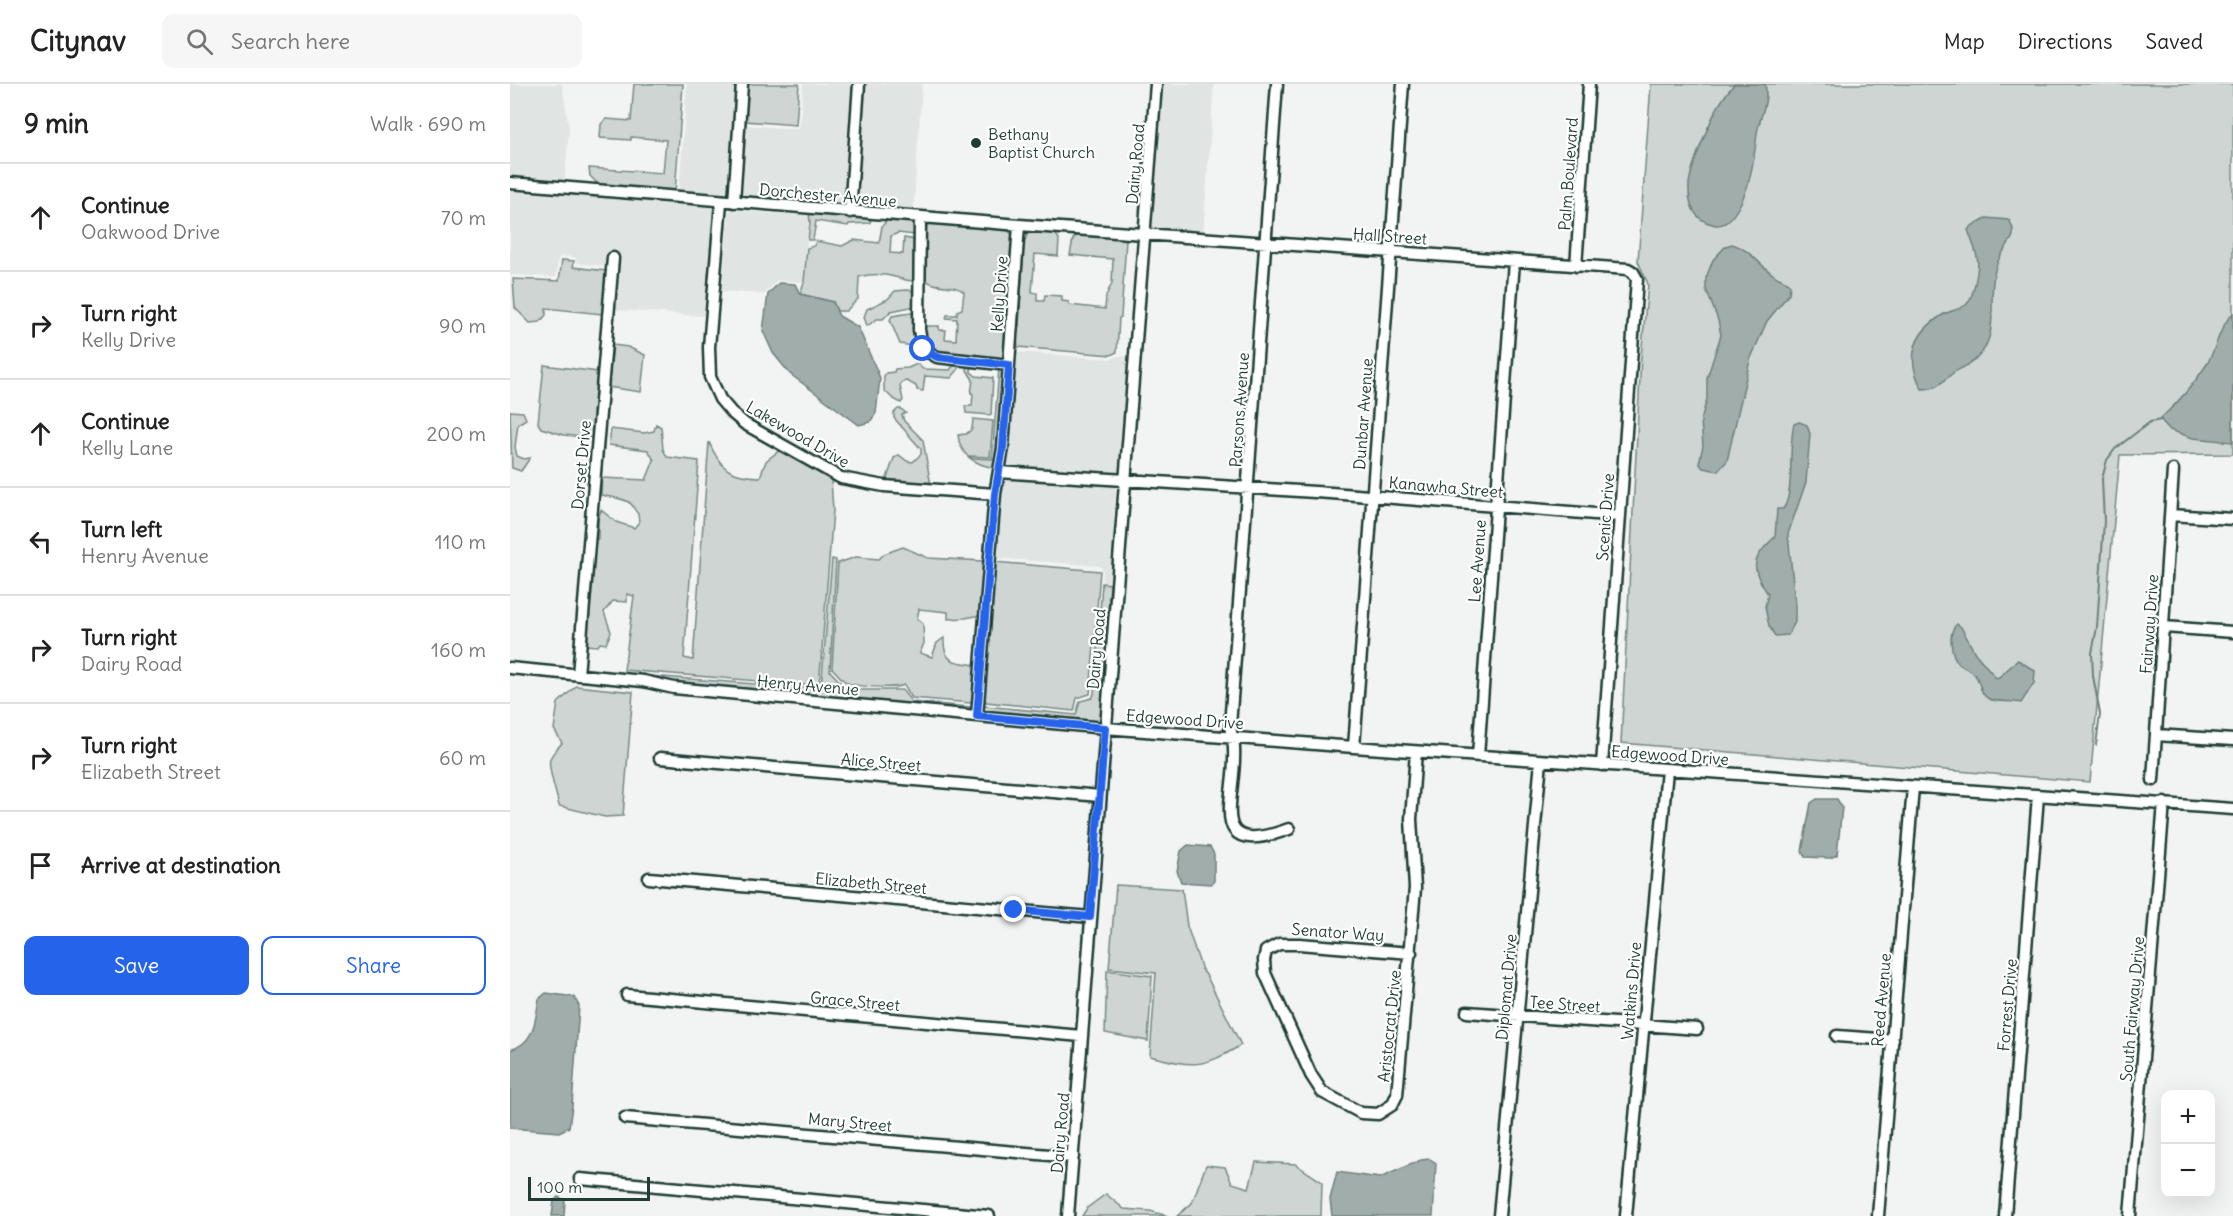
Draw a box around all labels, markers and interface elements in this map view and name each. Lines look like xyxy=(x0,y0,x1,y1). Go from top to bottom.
search box xyxy=(162,14,582,68)
text: Citynav xyxy=(30,23,126,59)
icon: search xyxy=(183,25,216,58)
text: Search here xyxy=(231,27,350,55)
text: Map xyxy=(1944,28,1985,55)
text: Directions xyxy=(2018,28,2112,55)
text: Saved xyxy=(2145,28,2203,55)
text: 9 min xyxy=(24,107,89,140)
text: Walk · 690 m xyxy=(370,111,486,136)
street label: Palm Boulevard xyxy=(1554,117,1582,231)
street label: Dairy Road xyxy=(1122,123,1148,205)
place label: Bethany Baptist Church xyxy=(988,124,1095,162)
marker: Bethany Baptist Church xyxy=(969,136,983,150)
street label: Dorchester Avenue xyxy=(758,179,898,211)
text: Continue xyxy=(81,191,170,219)
icon: ahead xyxy=(24,201,57,234)
text: 70 m xyxy=(441,205,486,230)
text: Oakwood Drive xyxy=(81,219,220,244)
street label: Hall Street xyxy=(1352,223,1428,249)
street label: Kelly Drive xyxy=(986,255,1012,333)
text: Turn right xyxy=(81,299,177,327)
icon: right xyxy=(24,309,57,342)
text: 90 m xyxy=(439,313,486,338)
text: Kelly Drive xyxy=(81,327,176,352)
route start xyxy=(909,335,935,361)
street label: Parsons Avenue xyxy=(1225,352,1253,468)
street label: Dunbar Avenue xyxy=(1349,357,1377,471)
street label: Lakewood Drive xyxy=(743,396,853,472)
text: Continue xyxy=(81,407,170,435)
icon: ahead xyxy=(24,417,57,450)
street label: Dorset Drive xyxy=(567,419,595,511)
text: 200 m xyxy=(426,421,486,446)
text: Kelly Lane xyxy=(81,435,173,460)
street label: Kanawha Street xyxy=(1388,472,1505,502)
street label: Scenic Drive xyxy=(1592,472,1618,562)
text: Turn left xyxy=(81,515,162,543)
street label: Lee Avenue xyxy=(1464,519,1490,603)
icon: left xyxy=(24,525,57,558)
text: 110 m xyxy=(435,529,486,554)
text: Henry Avenue xyxy=(81,543,209,568)
street label: Fairway Drive xyxy=(2136,573,2162,675)
street label: Dairy Road xyxy=(1083,608,1109,690)
text: Turn right xyxy=(81,623,177,651)
icon: right xyxy=(24,633,57,666)
text: 160 m xyxy=(431,637,486,662)
text: Dairy Road xyxy=(81,651,182,676)
street label: Henry Avenue xyxy=(756,671,860,699)
street label: Edgewood Drive xyxy=(1126,705,1244,733)
text: Turn right xyxy=(81,731,177,759)
icon: right xyxy=(24,741,57,774)
street label: Edgewood Drive xyxy=(1611,741,1729,769)
text: 60 m xyxy=(439,745,486,770)
street label: Alice Street xyxy=(840,749,923,776)
text: Elizabeth Street xyxy=(81,759,221,784)
icon: arrive xyxy=(24,849,57,882)
text: Arrive at destination xyxy=(81,851,281,879)
street label: Elizabeth Street xyxy=(814,868,928,898)
route end xyxy=(1000,896,1026,922)
street label: Senator Way xyxy=(1291,919,1385,945)
street label: Diplomat Drive xyxy=(1491,933,1521,1041)
button: Save xyxy=(24,936,249,995)
button: Share xyxy=(261,936,486,995)
street label: South Fairway Drive xyxy=(2116,936,2148,1082)
street label: Watkins Drive xyxy=(1617,941,1645,1041)
street label: Reed Avenue xyxy=(1867,952,1895,1048)
street label: Forrest Drive xyxy=(1993,958,2021,1052)
street label: Aristocrat Drive xyxy=(1373,969,1405,1083)
street label: Grace Street xyxy=(809,987,901,1015)
street label: Tee Street xyxy=(1529,992,1602,1016)
map controls xyxy=(2161,1090,2215,1198)
button: + xyxy=(2161,1090,2215,1144)
street label: Dairy Road xyxy=(1047,1092,1073,1174)
street label: Mary Street xyxy=(807,1108,893,1136)
button: − xyxy=(2161,1144,2215,1198)
scale bar xyxy=(528,1174,650,1202)
text: 100 m xyxy=(537,1177,582,1197)

